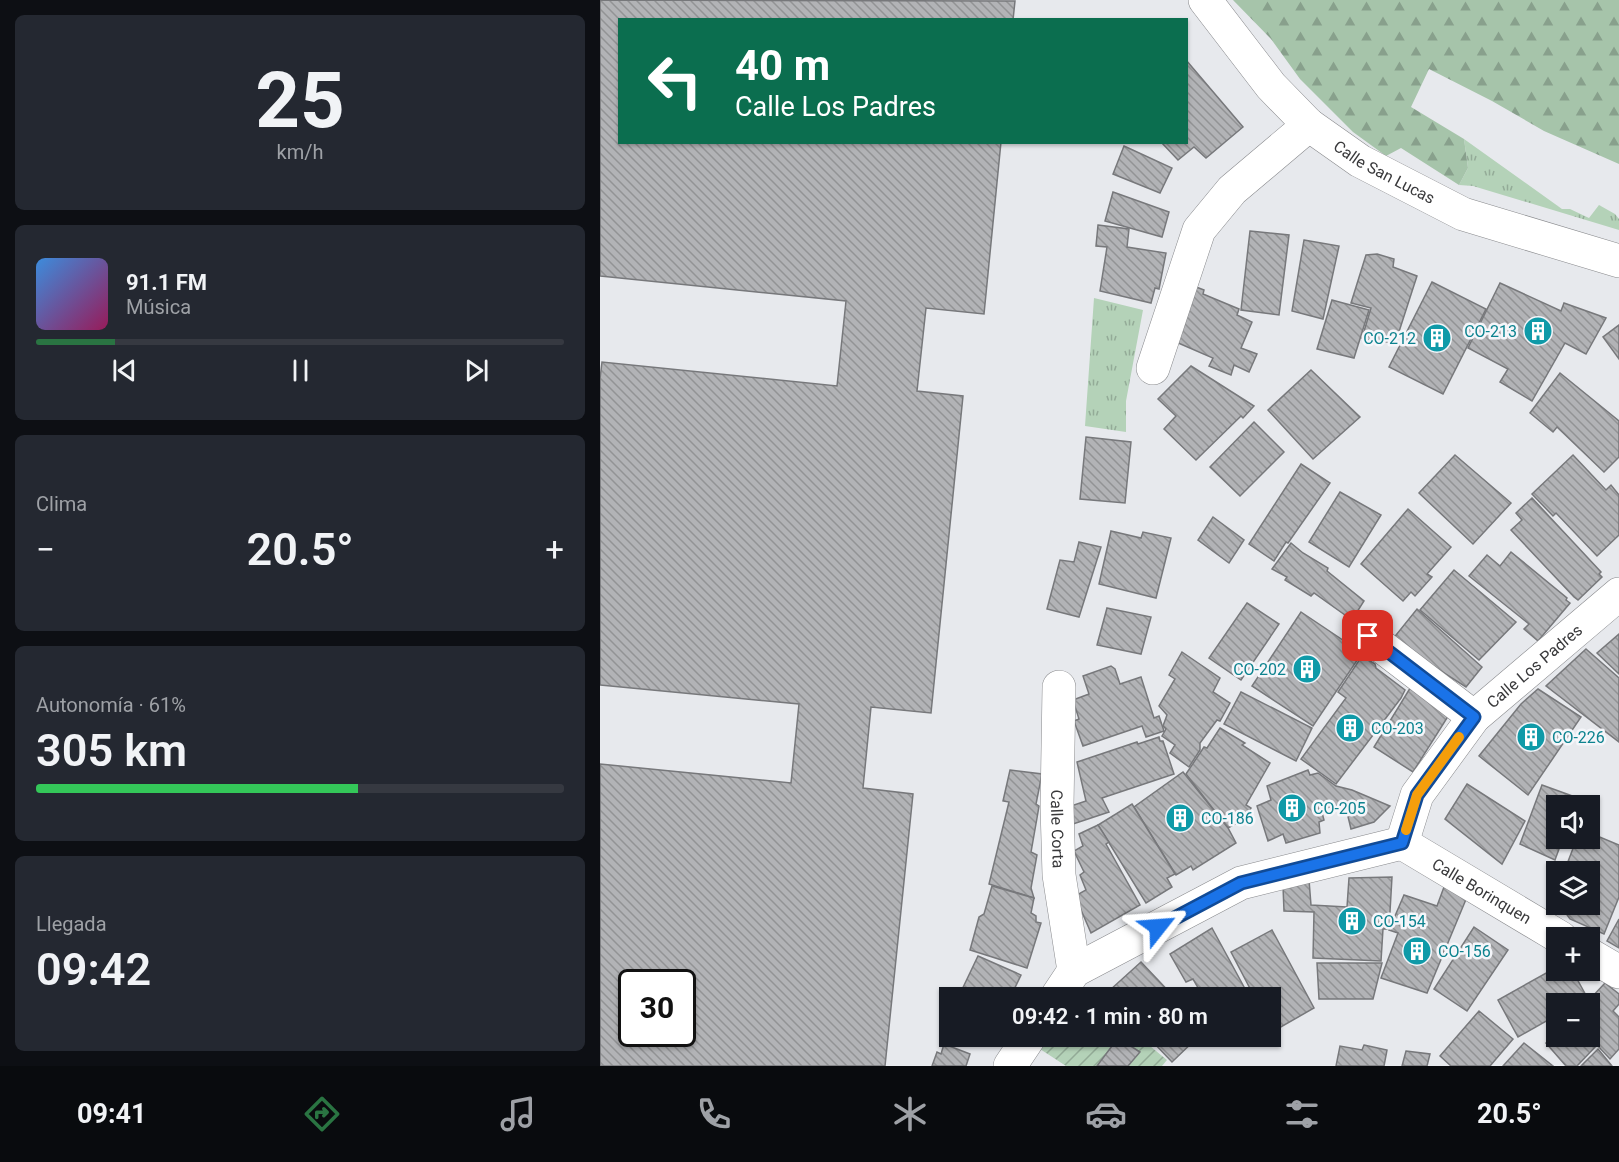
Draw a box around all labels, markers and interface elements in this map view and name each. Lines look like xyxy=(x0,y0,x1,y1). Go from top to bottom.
text: 40 m xyxy=(735,41,830,90)
icon: left xyxy=(636,42,714,120)
text: 25 xyxy=(255,55,345,146)
text: Calle Los Padres xyxy=(735,91,936,123)
street label: Calle San Lucas xyxy=(1330,137,1438,208)
text: km/h xyxy=(277,140,323,164)
text: 91.1 FM xyxy=(126,270,207,295)
text: Música xyxy=(126,295,191,319)
building icon: CO-213 xyxy=(1522,315,1554,347)
building icon: CO-212 xyxy=(1421,322,1453,354)
place label: CO-213 xyxy=(1464,322,1517,341)
place label: CO-212 xyxy=(1363,329,1416,348)
icon: previous xyxy=(108,354,141,387)
icon: pause xyxy=(284,354,317,387)
icon: next xyxy=(460,354,493,387)
text: Clima xyxy=(36,492,87,516)
text: 20.5° xyxy=(246,523,354,576)
text: − xyxy=(36,530,55,569)
text: + xyxy=(545,530,564,569)
pin xyxy=(1342,610,1393,661)
icon: arrive xyxy=(1351,619,1384,652)
street label: Calle Los Padres xyxy=(1483,620,1586,712)
building icon: CO-202 xyxy=(1291,653,1323,685)
place label: CO-202 xyxy=(1233,660,1286,679)
text: Autonomía · 61% xyxy=(36,693,186,717)
building icon: CO-203 xyxy=(1334,712,1366,744)
place label: CO-203 xyxy=(1371,719,1424,738)
building icon: CO-226 xyxy=(1515,721,1547,753)
text: 305 km xyxy=(36,724,187,777)
place label: CO-226 xyxy=(1552,728,1605,747)
street label: Calle Corta xyxy=(1047,789,1068,869)
building icon: CO-205 xyxy=(1276,792,1308,824)
map controls xyxy=(1546,795,1600,1047)
button: sound xyxy=(1546,795,1600,849)
place label: CO-205 xyxy=(1313,799,1366,818)
building icon: CO-186 xyxy=(1164,802,1196,834)
place label: CO-186 xyxy=(1201,809,1254,828)
street label: Calle Borinquen xyxy=(1429,854,1534,928)
button: layers xyxy=(1546,861,1600,915)
position arrow xyxy=(1126,895,1190,959)
building icon: CO-154 xyxy=(1336,905,1368,937)
text: Llegada xyxy=(36,912,107,936)
place label: CO-154 xyxy=(1373,912,1426,931)
button: + xyxy=(1546,927,1600,981)
building icon: CO-156 xyxy=(1401,935,1433,967)
place label: CO-156 xyxy=(1438,942,1491,961)
text: 09:42 xyxy=(36,943,151,996)
speed limit sign: 30 xyxy=(618,969,696,1047)
button: − xyxy=(1546,993,1600,1047)
text: 09:42 · 1 min · 80 m xyxy=(1012,1004,1208,1029)
icon: directions xyxy=(301,1093,343,1135)
icon: music xyxy=(497,1093,539,1135)
icon: phone xyxy=(693,1093,735,1135)
icon: climate xyxy=(889,1093,931,1135)
icon: car xyxy=(1085,1093,1127,1135)
icon: filters xyxy=(1281,1093,1323,1135)
text: 09:41 xyxy=(77,1098,147,1130)
text: 20.5° xyxy=(1477,1098,1542,1130)

